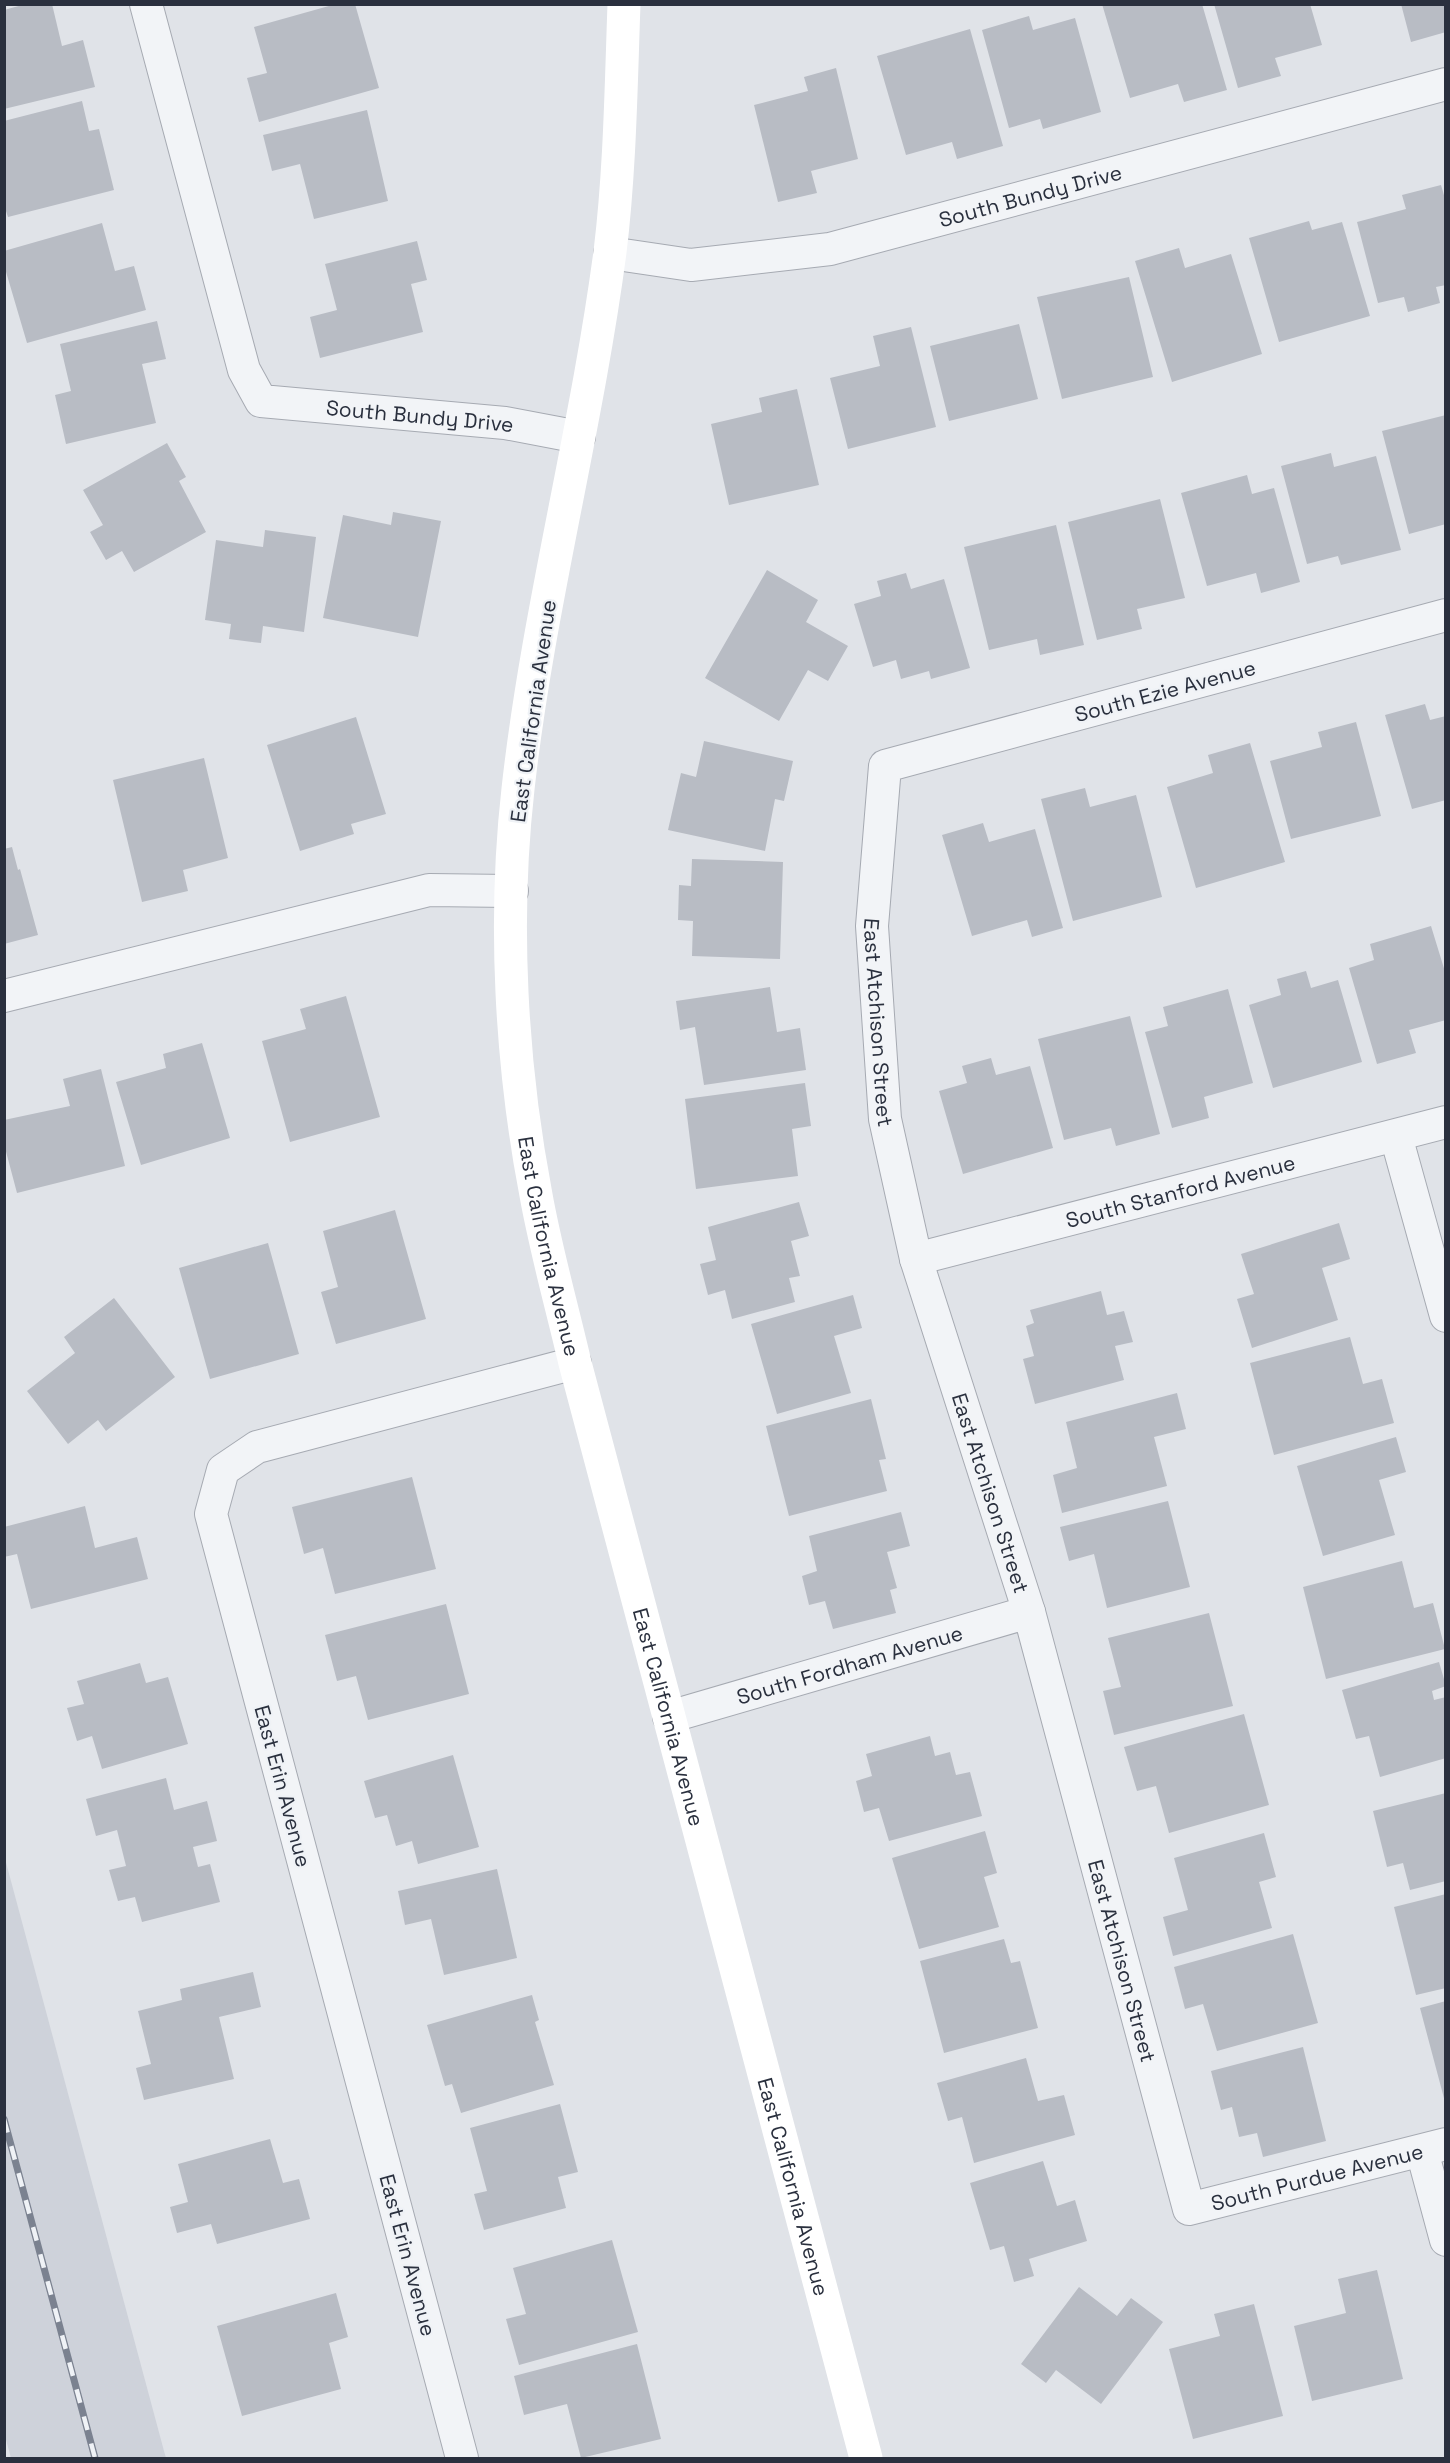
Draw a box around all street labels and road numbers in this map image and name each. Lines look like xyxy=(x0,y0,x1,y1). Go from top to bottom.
street label: South Bundy Drive xyxy=(936,158,1125,233)
street label: South Bundy Drive xyxy=(325,393,516,438)
street label: East California Avenue xyxy=(504,598,562,824)
street label: South Ezie Avenue xyxy=(1072,654,1258,728)
street label: East Atchison Street xyxy=(858,917,900,1129)
street label: East California Avenue xyxy=(513,1134,586,1359)
street label: South Stanford Avenue xyxy=(1063,1148,1298,1233)
street label: East Atchison Street xyxy=(946,1389,1036,1597)
street label: East California Avenue xyxy=(627,1605,711,1829)
street label: South Fordham Avenue xyxy=(733,1619,966,1710)
street label: East Erin Avenue xyxy=(248,1702,318,1870)
street label: East Atchison Street xyxy=(1082,1856,1163,2065)
street label: East California Avenue xyxy=(752,2075,836,2299)
street label: South Purdue Avenue xyxy=(1208,2137,1426,2216)
street label: East Erin Avenue xyxy=(373,2171,443,2339)

